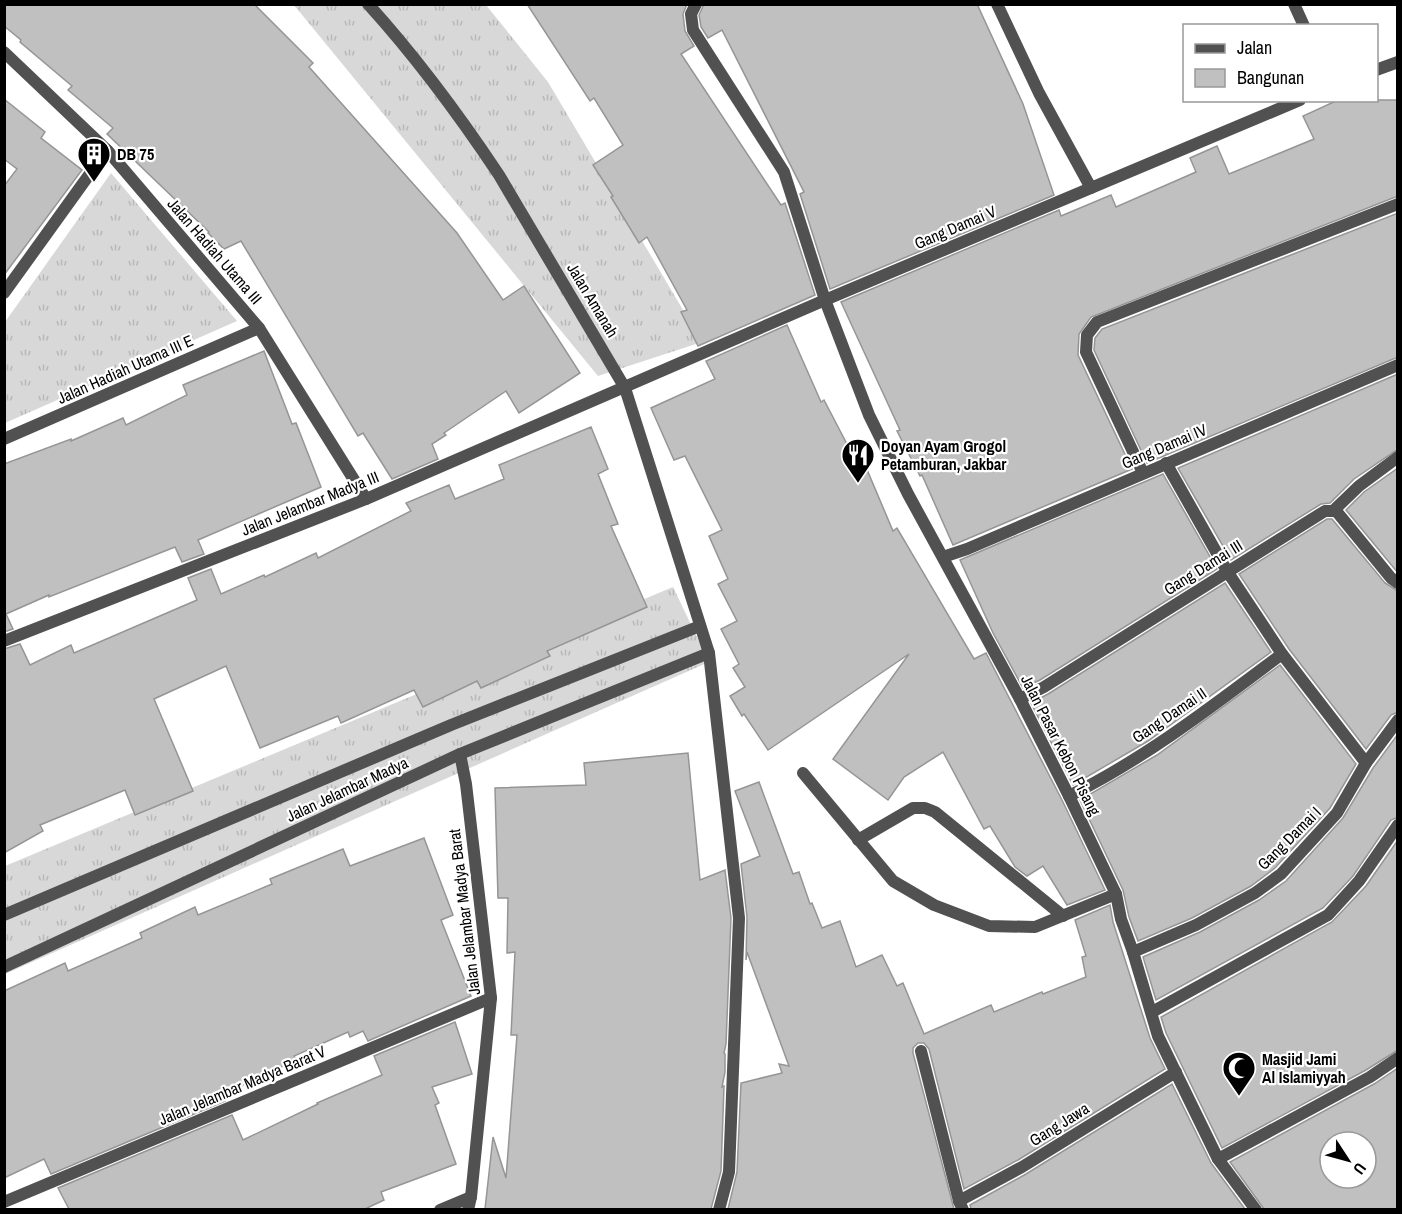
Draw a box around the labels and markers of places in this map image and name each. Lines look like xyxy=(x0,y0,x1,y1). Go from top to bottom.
building icon: DB 75 xyxy=(76,136,112,183)
place label: DB 75 xyxy=(117,143,154,165)
place label: Doyan Ayam Grogol Petamburan, Jakbar xyxy=(881,435,1007,475)
restaurant icon: Doyan Ayam Grogol Petamburan, Jakbar xyxy=(840,437,876,484)
place label: Masjid Jami Al Islamiyyah xyxy=(1262,1048,1346,1088)
mosque icon: Masjid Jami Al Islamiyyah xyxy=(1221,1050,1257,1097)

